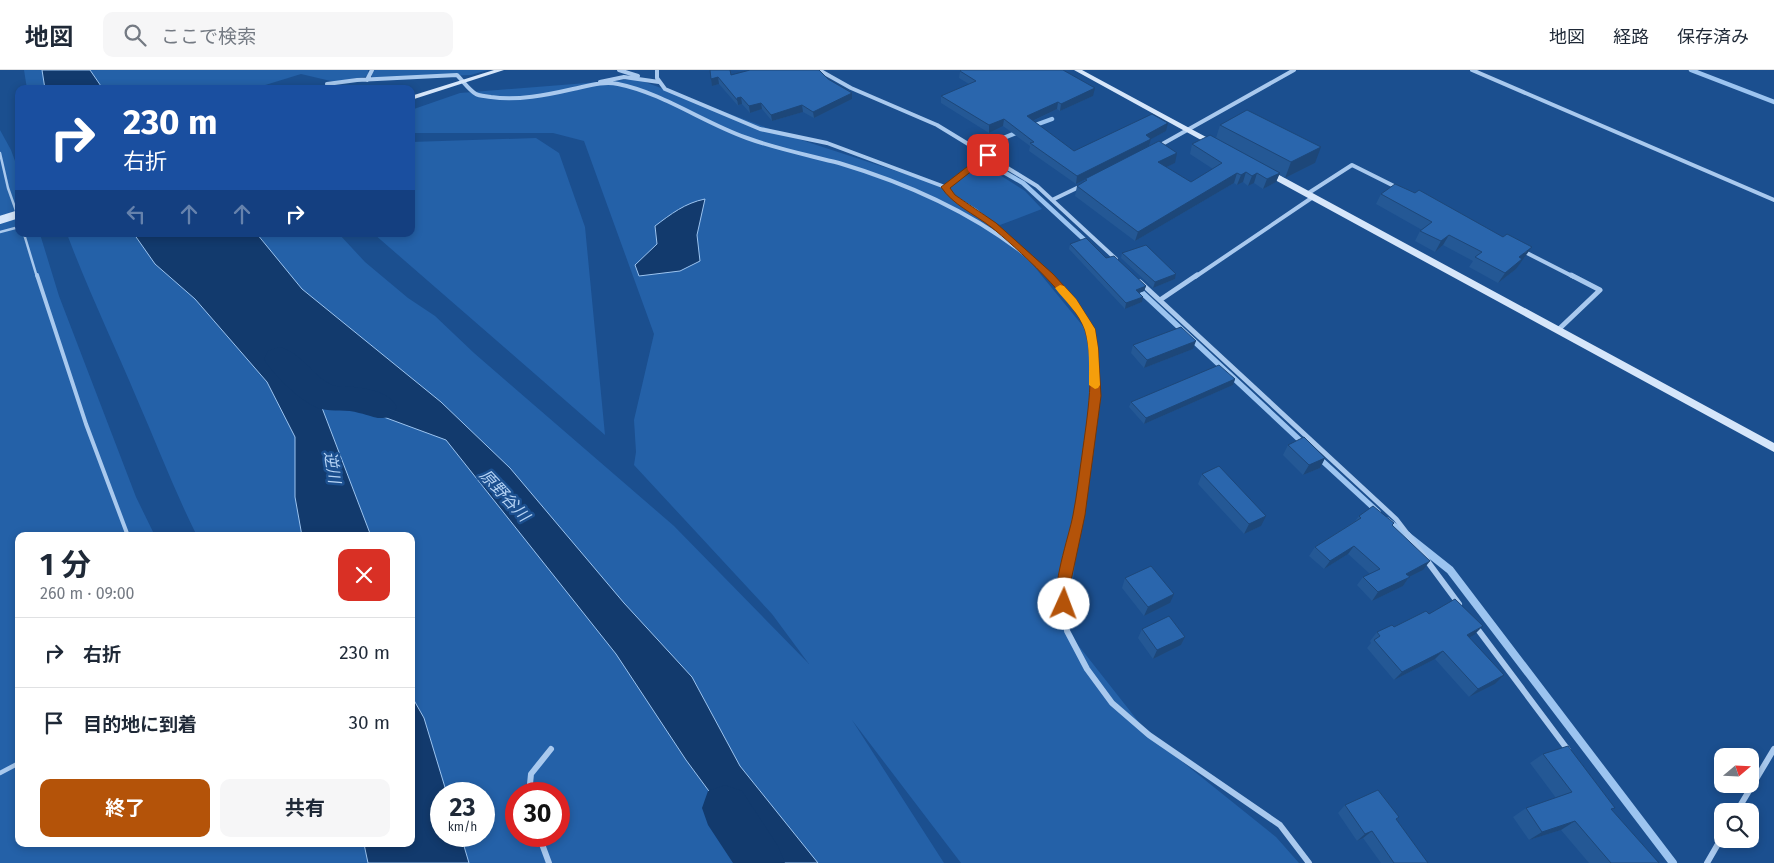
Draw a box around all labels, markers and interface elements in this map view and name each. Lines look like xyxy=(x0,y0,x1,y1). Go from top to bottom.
search box xyxy=(103,12,453,57)
icon: search xyxy=(121,21,149,49)
text: 地図 xyxy=(25,23,73,51)
text: ここで検索 xyxy=(161,25,256,48)
text: 地図 xyxy=(1549,26,1585,48)
text: 経路 xyxy=(1613,26,1649,48)
text: 保存済み xyxy=(1677,26,1749,48)
text: 230 m xyxy=(123,101,217,143)
icon: right xyxy=(40,105,105,170)
pin xyxy=(967,134,1009,176)
icon: arrive xyxy=(974,141,1002,169)
text: 右折 xyxy=(123,148,167,175)
icon: left xyxy=(122,200,150,228)
icon: ahead xyxy=(175,200,203,228)
icon: ahead xyxy=(228,200,256,228)
icon: right xyxy=(281,200,309,228)
water label: 逆川 xyxy=(321,450,345,486)
water label: 原野谷川 xyxy=(476,465,535,527)
text: 1 分 xyxy=(40,547,91,583)
button: close xyxy=(338,549,390,601)
position arrow xyxy=(1037,577,1089,629)
text: 260 m · 09:00 xyxy=(40,584,135,603)
icon: right xyxy=(40,639,68,667)
text: 230 m xyxy=(339,641,390,664)
text: 右折 xyxy=(83,643,121,666)
icon: arrive xyxy=(40,709,68,737)
text: 30 m xyxy=(349,711,390,734)
text: 目的地に到着 xyxy=(83,713,197,736)
north arrow xyxy=(1714,748,1759,792)
map controls xyxy=(1714,748,1759,848)
button: 終了 xyxy=(40,779,210,837)
button: 共有 xyxy=(220,779,390,837)
speed limit sign: 30 xyxy=(505,782,570,847)
text: 23 xyxy=(450,793,475,823)
button: search xyxy=(1714,803,1759,848)
text: km/h xyxy=(448,820,477,834)

